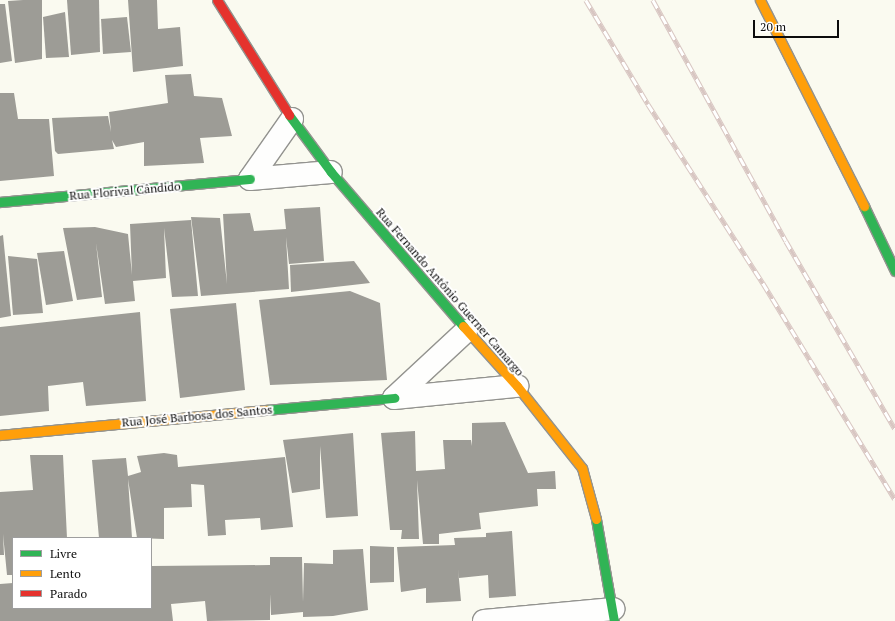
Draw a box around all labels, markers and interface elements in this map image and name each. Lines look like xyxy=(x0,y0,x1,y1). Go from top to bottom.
scale bar xyxy=(755,12,841,38)
text: 20 m xyxy=(760,19,786,34)
street label: Rua Florival Cândido xyxy=(69,179,181,203)
street label: Rua Fernando Antônio Guerner Camargo xyxy=(373,205,527,379)
street label: Rua José Barbosa dos Santos xyxy=(121,402,273,430)
legend xyxy=(12,537,152,609)
text: Livre xyxy=(50,546,77,561)
text: Lento xyxy=(50,566,81,581)
text: Parado xyxy=(50,586,87,601)

